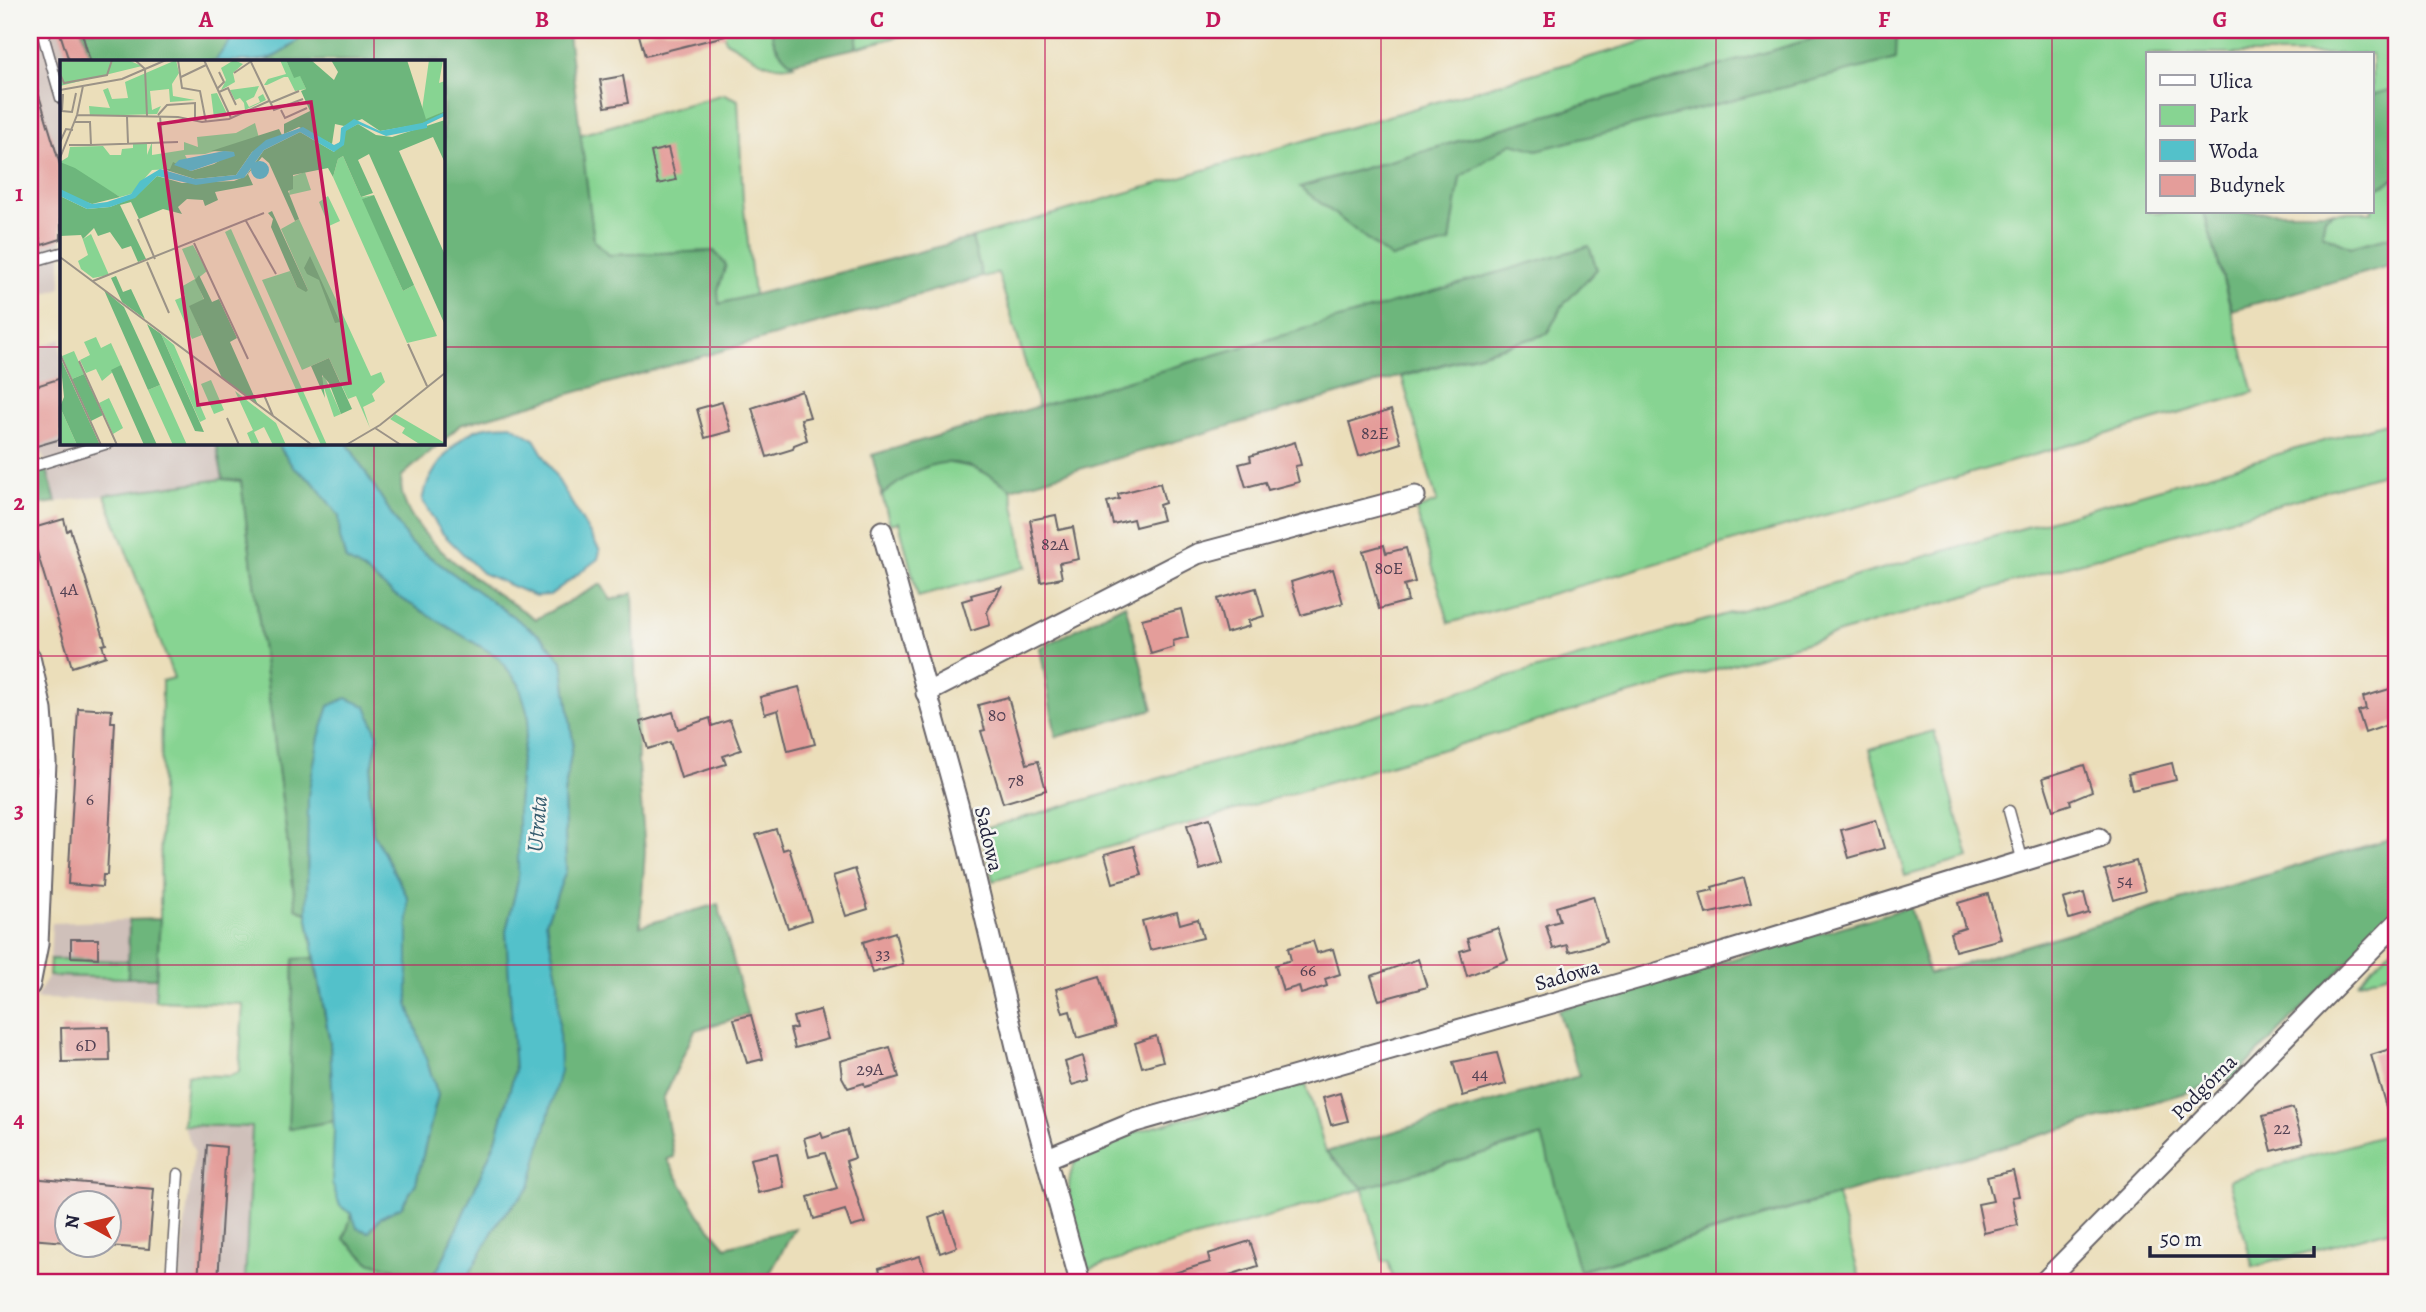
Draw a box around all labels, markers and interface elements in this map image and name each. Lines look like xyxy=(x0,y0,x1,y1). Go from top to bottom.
text: A xyxy=(198,4,214,35)
text: B xyxy=(535,4,549,35)
text: C xyxy=(870,4,884,35)
text: D xyxy=(1205,4,1221,35)
text: E xyxy=(1542,4,1556,35)
text: F xyxy=(1878,4,1891,35)
text: G xyxy=(2212,4,2228,35)
legend xyxy=(2146,52,2374,214)
inset map xyxy=(60,60,444,444)
text: Ulica xyxy=(2209,67,2253,95)
text: Park xyxy=(2209,101,2249,129)
text: Woda xyxy=(2208,137,2259,165)
text: Budynek xyxy=(2209,171,2285,199)
text: 1 xyxy=(15,178,23,209)
house number: 82E xyxy=(1361,421,1389,445)
text: 2 xyxy=(13,487,25,518)
house number: 82A xyxy=(1041,532,1069,556)
house number: 80E xyxy=(1375,556,1403,580)
house number: 4A xyxy=(60,577,79,601)
house number: 80 xyxy=(988,703,1006,727)
house number: 78 xyxy=(1008,768,1024,792)
house number: 6 xyxy=(86,787,94,811)
water label: Utrata xyxy=(519,794,555,854)
text: 3 xyxy=(14,795,24,826)
street label: Sadowa xyxy=(968,804,1010,875)
house number: 54 xyxy=(2117,868,2133,892)
house number: 33 xyxy=(876,941,890,965)
street label: Sadowa xyxy=(1531,952,1603,998)
house number: 66 xyxy=(1300,958,1316,982)
house number: 6D xyxy=(76,1033,96,1057)
street label: Podgórna xyxy=(2165,1048,2243,1126)
house number: 29A xyxy=(856,1057,884,1081)
house number: 44 xyxy=(1472,1061,1488,1085)
text: 4 xyxy=(14,1104,25,1135)
house number: 22 xyxy=(2273,1116,2291,1140)
north arrow xyxy=(52,1190,122,1260)
text: N xyxy=(58,1213,86,1230)
scale bar xyxy=(2150,1214,2314,1258)
text: 50 m xyxy=(2160,1225,2202,1253)

